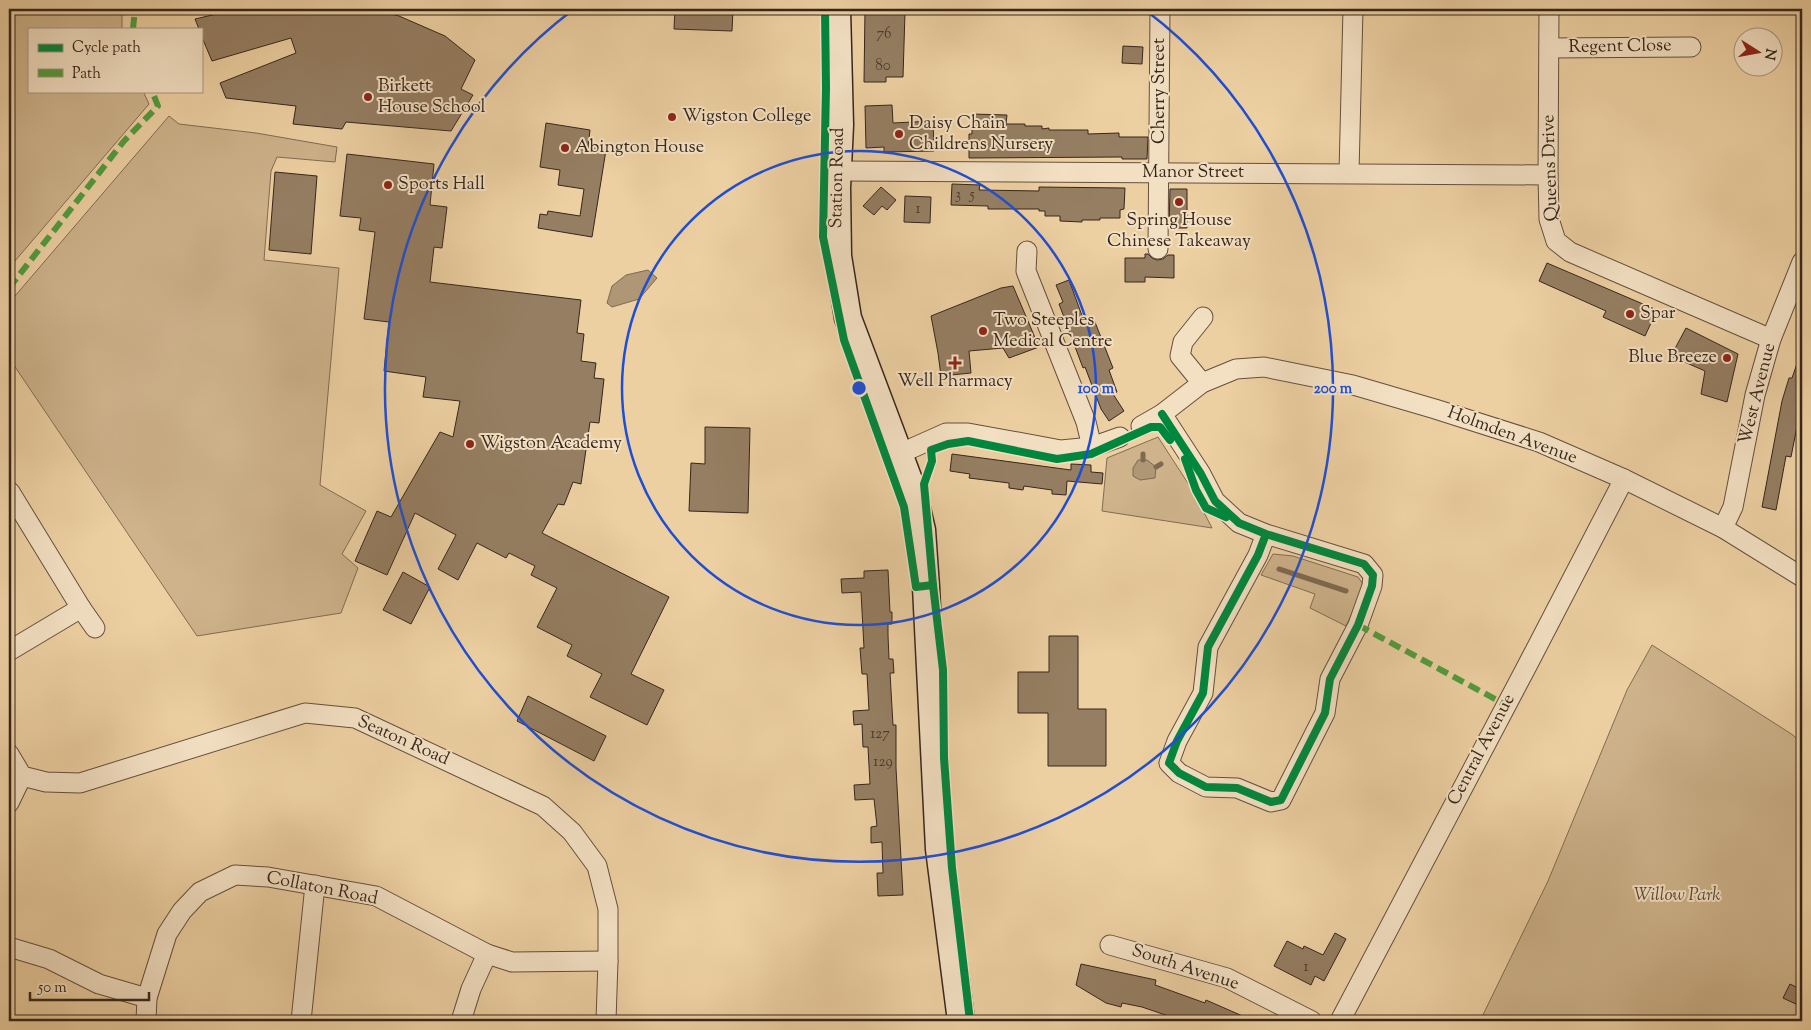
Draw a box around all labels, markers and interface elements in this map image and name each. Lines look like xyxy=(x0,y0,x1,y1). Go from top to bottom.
house number: 76 xyxy=(877,24,891,45)
legend xyxy=(28,28,202,92)
north arrow xyxy=(1734,28,1784,78)
street label: Regent Close xyxy=(1568,33,1672,61)
text: Cycle path xyxy=(72,38,141,59)
street label: Cherry Street xyxy=(1147,38,1173,144)
text: N xyxy=(1758,47,1780,61)
house number: 80 xyxy=(875,56,891,77)
text: Path xyxy=(72,64,101,85)
place label: Birkett House School xyxy=(378,74,486,121)
marker: Birkett House School xyxy=(362,91,374,103)
place label: Wigston College xyxy=(682,104,811,130)
marker: Wigston College xyxy=(666,111,678,123)
place label: Daisy Chain Childrens Nursery xyxy=(909,111,1053,158)
street label: Queens Drive xyxy=(1536,114,1566,222)
street label: Station Road xyxy=(824,127,852,229)
marker: Daisy Chain Childrens Nursery xyxy=(893,128,905,140)
place label: Abington House xyxy=(575,135,704,161)
marker: Abington House xyxy=(559,142,571,154)
street label: Manor Street xyxy=(1142,160,1244,186)
place label: Sports Hall xyxy=(398,172,485,198)
marker: Sports Hall xyxy=(382,179,394,191)
house number: 3 xyxy=(955,185,961,206)
house number: 5 xyxy=(968,185,975,206)
marker: Spring House Chinese Takeaway xyxy=(1173,196,1185,208)
house number: 1 xyxy=(915,199,921,220)
place label: Spring House Chinese Takeaway xyxy=(1107,208,1251,255)
place label: Spar xyxy=(1640,301,1676,327)
place label: Two Steeples Medical Centre xyxy=(993,308,1112,355)
marker: Spar xyxy=(1624,308,1636,320)
marker: Two Steeples Medical Centre xyxy=(977,325,989,337)
street label: West Avenue xyxy=(1733,340,1783,448)
place label: Blue Breeze xyxy=(1628,345,1717,371)
marker: Blue Breeze xyxy=(1721,352,1733,364)
marker: Well Pharmacy xyxy=(949,357,961,369)
place label: Well Pharmacy xyxy=(897,369,1013,395)
centre of rings xyxy=(850,379,868,397)
text: 100 m xyxy=(1078,379,1115,400)
text: 200 m xyxy=(1314,379,1353,400)
street label: Holmden Avenue xyxy=(1443,400,1581,472)
place label: Wigston Academy xyxy=(480,431,622,457)
marker: Wigston Academy xyxy=(464,438,476,450)
street label: Central Avenue xyxy=(1442,690,1522,810)
street label: Seaton Road xyxy=(353,709,453,773)
house number: 127 xyxy=(870,724,890,745)
house number: 129 xyxy=(873,752,893,773)
street label: Collaton Road xyxy=(264,865,380,913)
park label: Willow Park xyxy=(1634,883,1720,909)
street label: South Avenue xyxy=(1128,938,1242,998)
house number: 1 xyxy=(1303,957,1309,978)
scale bar xyxy=(30,970,149,1002)
text: 50 m xyxy=(37,978,67,999)

